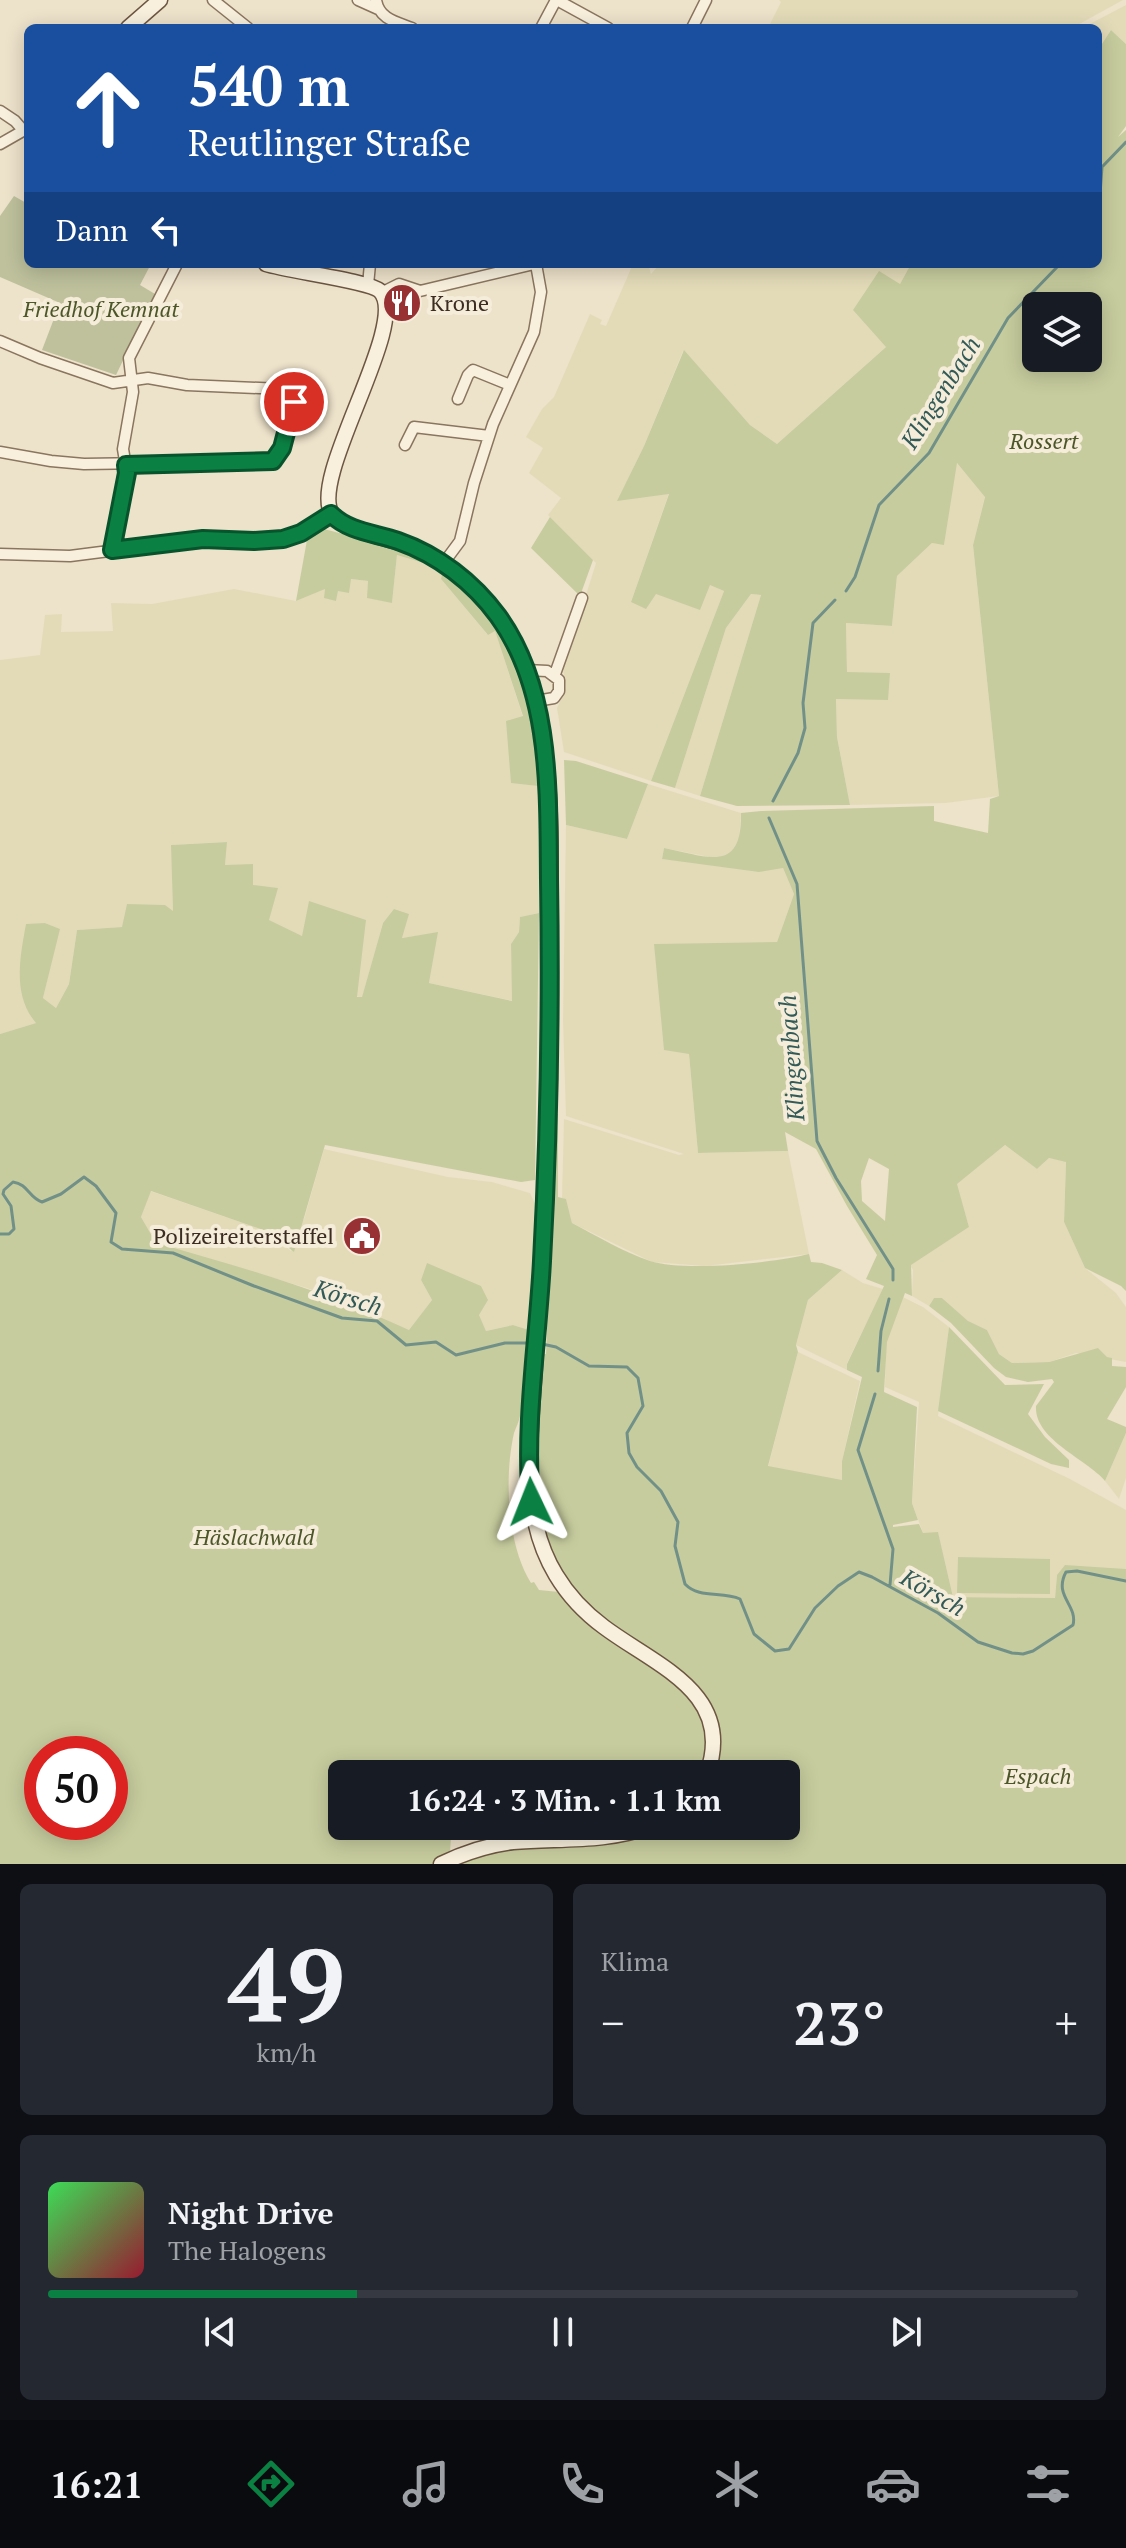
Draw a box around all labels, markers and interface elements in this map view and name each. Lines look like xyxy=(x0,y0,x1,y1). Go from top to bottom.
text: 540 m xyxy=(188,48,350,122)
icon: ahead xyxy=(56,56,160,160)
text: Reutlinger Straße xyxy=(188,119,471,166)
icon: left xyxy=(144,208,188,252)
text: Dann xyxy=(56,210,128,250)
restaurant icon: Krone xyxy=(381,282,423,324)
place label: Krone xyxy=(430,288,489,317)
map controls xyxy=(1022,292,1102,372)
button: layers xyxy=(1022,292,1102,372)
park label: Friedhof Kemnat xyxy=(22,294,179,323)
water label: Klingenbach xyxy=(893,330,987,455)
pin xyxy=(260,368,328,436)
icon: arrive xyxy=(272,380,316,424)
park label: Rossert xyxy=(1009,426,1079,455)
water label: Klingenbach xyxy=(771,994,811,1123)
public building icon: Polizeireiterstaffel xyxy=(341,1215,383,1257)
place label: Polizeireiterstaffel xyxy=(153,1221,334,1250)
water label: Körsch xyxy=(309,1271,386,1323)
position arrow xyxy=(489,1460,573,1544)
park label: Häslachwald xyxy=(193,1522,316,1551)
water label: Körsch xyxy=(894,1560,972,1623)
speed limit sign: 50 xyxy=(24,1736,128,1840)
park label: Espach xyxy=(1004,1761,1071,1790)
text: 16:24 · 3 Min. · 1.1 km xyxy=(407,1780,721,1820)
text: 49 xyxy=(228,1914,345,2052)
text: Klima xyxy=(601,1944,669,1978)
text: 23° xyxy=(793,1983,886,2062)
text: − xyxy=(601,1993,624,2052)
text: + xyxy=(1055,1993,1078,2052)
text: km/h xyxy=(256,2035,317,2069)
text: Night Drive xyxy=(168,2193,334,2233)
text: The Halogens xyxy=(168,2233,326,2267)
icon: previous xyxy=(198,2310,242,2354)
icon: pause xyxy=(541,2310,585,2354)
icon: next xyxy=(884,2310,928,2354)
icon: directions xyxy=(243,2456,299,2512)
icon: music xyxy=(398,2456,454,2512)
icon: phone xyxy=(554,2456,610,2512)
icon: climate xyxy=(709,2456,765,2512)
icon: car xyxy=(865,2456,921,2512)
icon: filters xyxy=(1020,2456,1076,2512)
text: 16:21 xyxy=(50,2461,143,2508)

